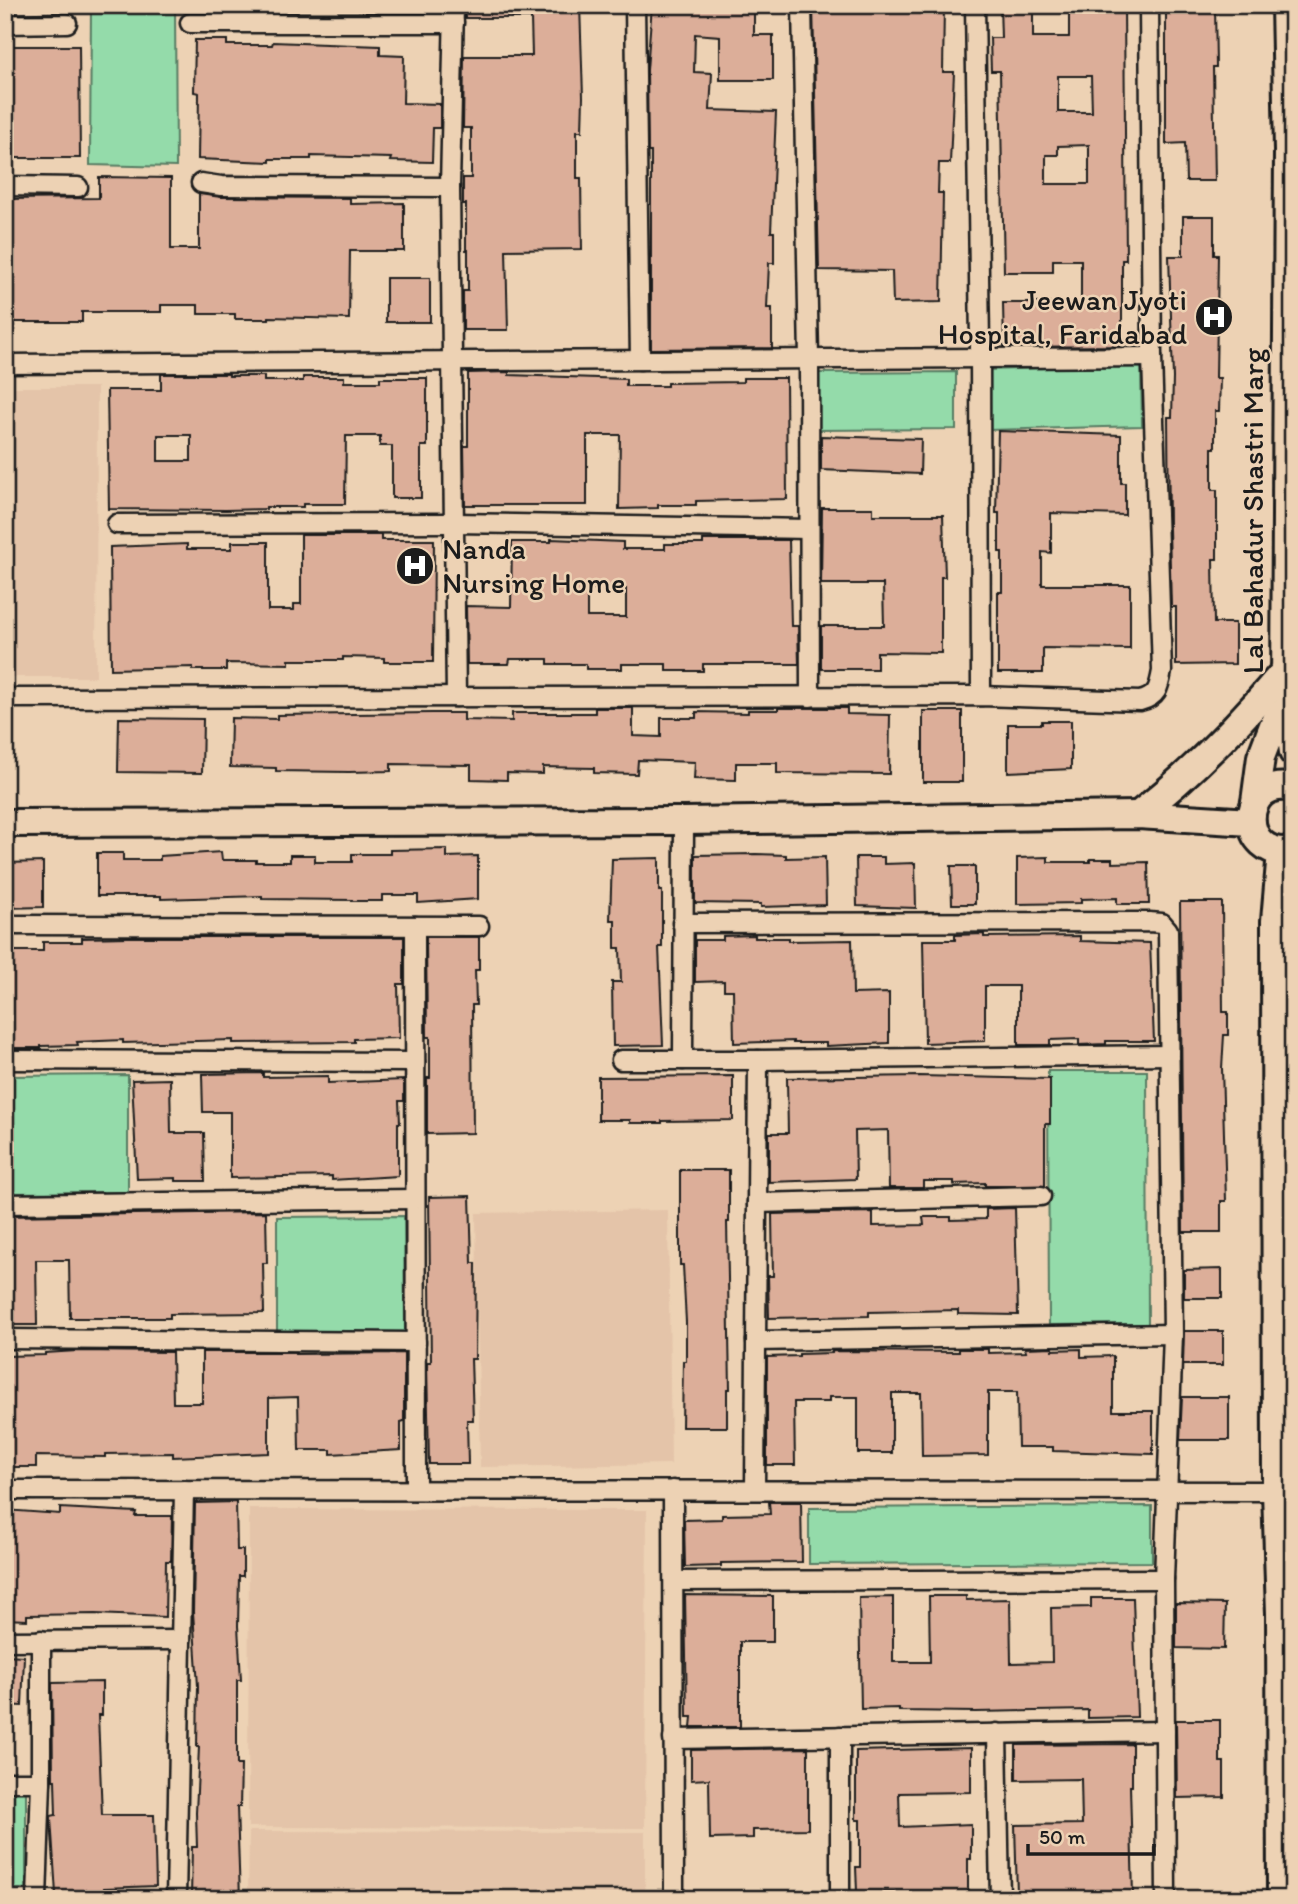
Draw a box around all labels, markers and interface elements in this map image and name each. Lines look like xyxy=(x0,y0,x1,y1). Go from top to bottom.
place label: Jeewan Jyoti Hospital, Faridabad xyxy=(938,281,1187,352)
hospital icon: Jeewan Jyoti Hospital, Faridabad xyxy=(1193,296,1235,338)
street label: Lal Bahadur Shastri Marg xyxy=(1234,347,1271,674)
place label: Nanda Nursing Home xyxy=(442,530,625,601)
hospital icon: Nanda Nursing Home xyxy=(394,545,436,587)
scale bar xyxy=(1028,1813,1154,1857)
text: 50 m xyxy=(1039,1824,1086,1849)

